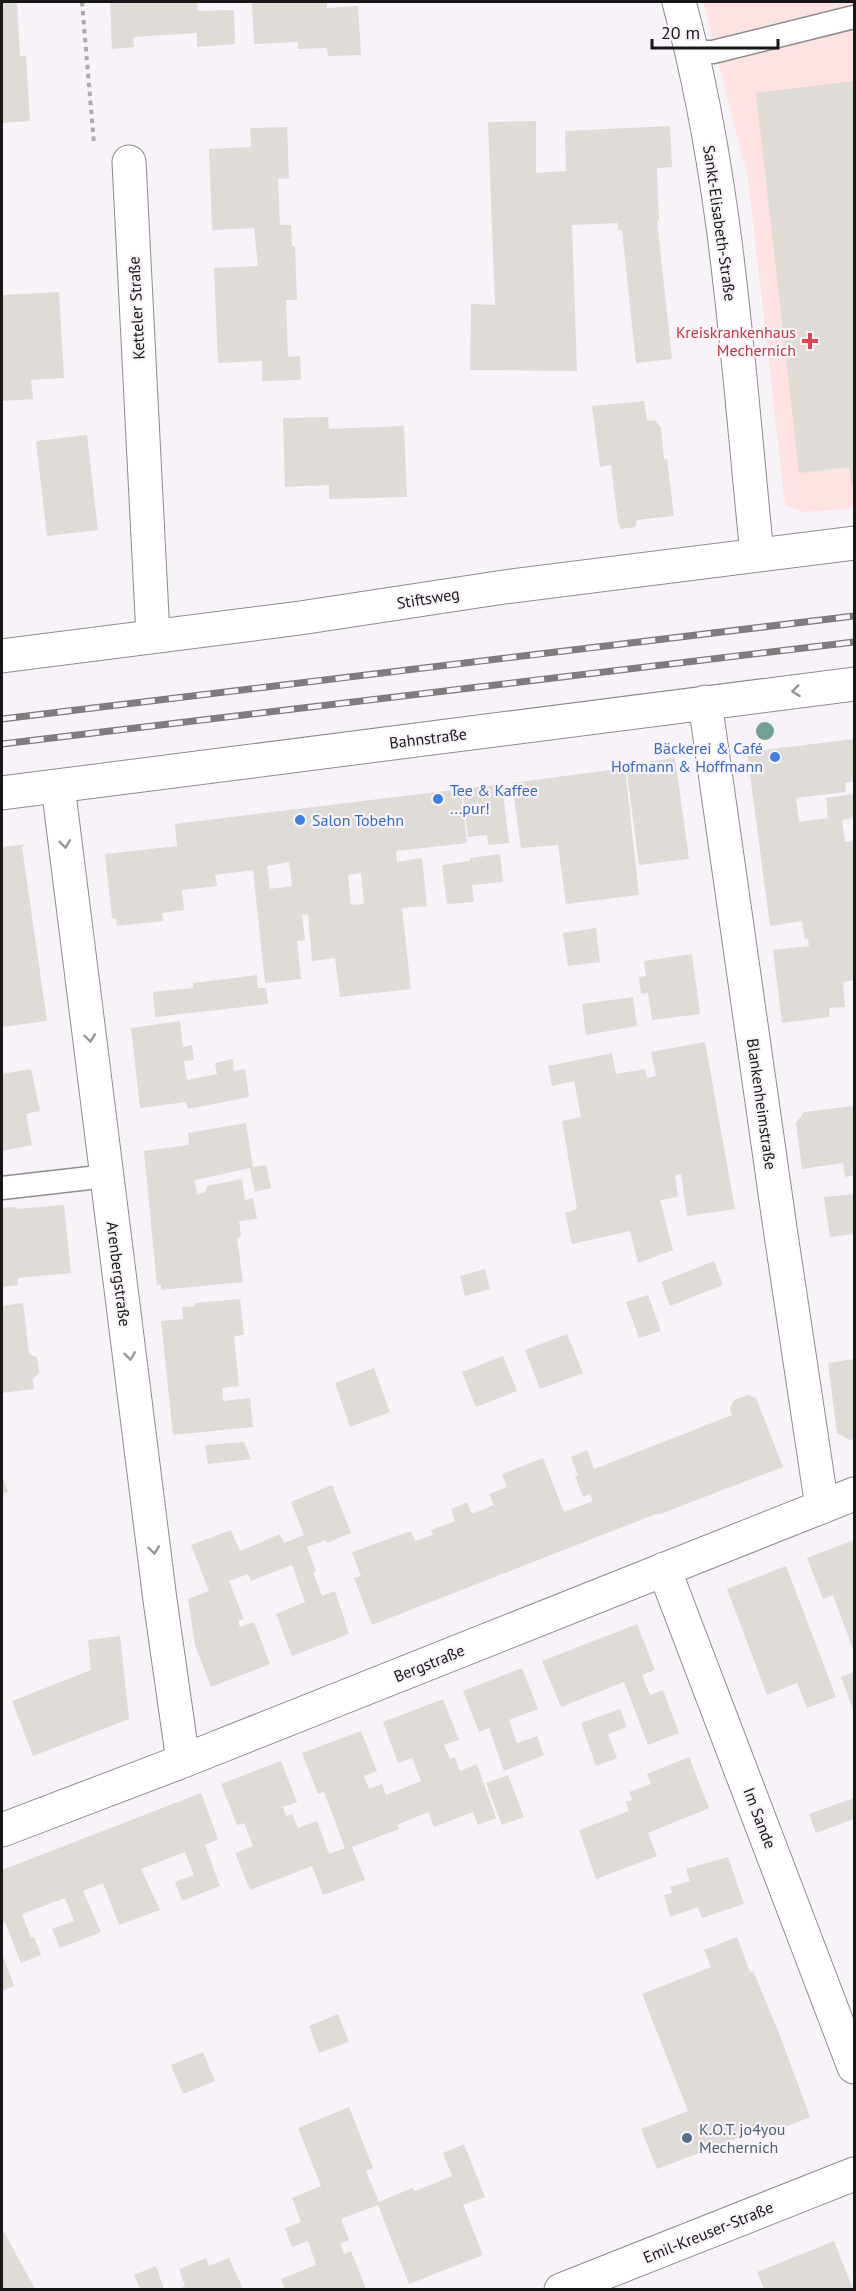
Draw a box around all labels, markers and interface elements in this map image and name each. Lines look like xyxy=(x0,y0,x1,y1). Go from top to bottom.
scale bar xyxy=(652,12,778,50)
text: 20 m xyxy=(661,21,700,44)
street label: Sankt-Elisabeth-Straße xyxy=(699,144,741,302)
street label: Ketteler Straße xyxy=(123,256,149,360)
place label: Kreiskrankenhaus Mechernich xyxy=(676,322,796,360)
marker: Kreiskrankenhaus Mechernich xyxy=(801,332,819,350)
street label: Stiftsweg xyxy=(395,583,461,613)
one-way arrow xyxy=(792,684,801,697)
street label: Bahnstraße xyxy=(388,723,468,753)
place label: Bäckerei & Café Hofmann & Hoffmann xyxy=(611,738,763,776)
marker: Bäckerei & Café Hofmann & Hoffmann xyxy=(768,750,782,764)
place label: Tee & Kaffee ...pur! xyxy=(450,780,538,818)
marker: Tee & Kaffee ...pur! xyxy=(431,792,445,806)
place label: Salon Tobehn xyxy=(312,810,404,830)
marker: Salon Tobehn xyxy=(293,813,307,827)
one-way arrow xyxy=(59,840,71,849)
one-way arrow xyxy=(83,1033,95,1042)
street label: Blankenheimstraße xyxy=(743,1037,781,1171)
street label: Arenbergstraße xyxy=(103,1220,135,1328)
one-way arrow xyxy=(123,1351,135,1361)
one-way arrow xyxy=(147,1545,160,1554)
street label: Bergstraße xyxy=(391,1640,467,1686)
street label: Im Sande xyxy=(739,1785,781,1851)
place label: K.O.T. jo4you Mechernich xyxy=(699,2119,785,2157)
marker: K.O.T. jo4you Mechernich xyxy=(680,2131,694,2145)
street label: Emil-Kreuser-Straße xyxy=(640,2197,776,2267)

